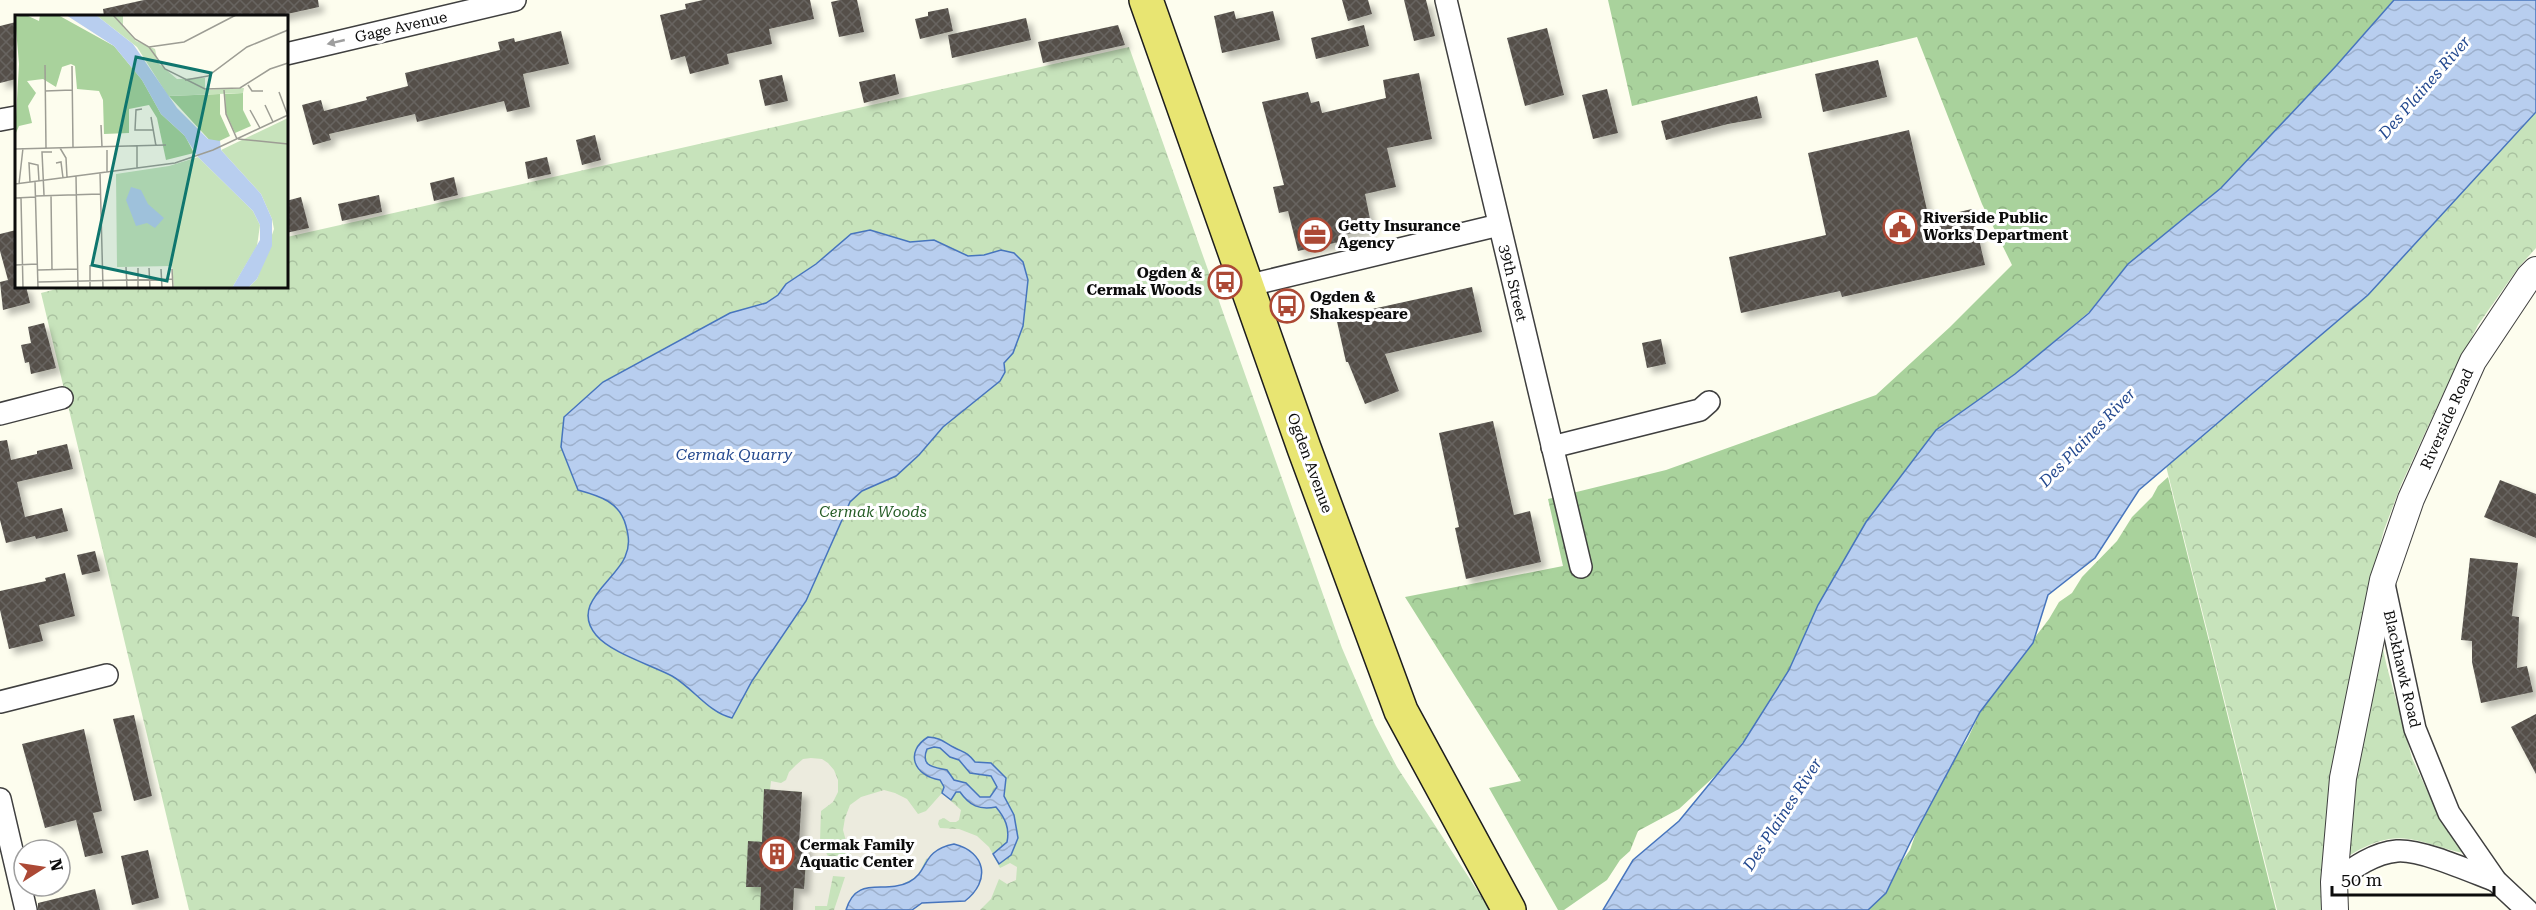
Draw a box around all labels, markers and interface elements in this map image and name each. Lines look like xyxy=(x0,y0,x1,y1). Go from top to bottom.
street label: Gage Avenue xyxy=(353,8,449,46)
inset map xyxy=(15,15,288,288)
water label: Des Plaines River xyxy=(2374,32,2474,143)
one-way arrow xyxy=(326,38,345,47)
public building icon: Riverside Public Works Department xyxy=(1882,209,1918,245)
place label: Riverside Public Works Department xyxy=(1923,209,2068,244)
office icon: Getty Insurance Agency xyxy=(1297,217,1333,253)
place label: Getty Insurance Agency xyxy=(1338,217,1461,252)
street label: 39th Street xyxy=(1495,243,1531,324)
place label: Ogden & Cermak Woods xyxy=(1086,264,1202,299)
bus stop icon: Ogden & Cermak Woods xyxy=(1207,264,1243,300)
bus stop icon: Ogden & Shakespeare xyxy=(1269,288,1305,324)
place label: Ogden & Shakespeare xyxy=(1310,288,1408,323)
street label: Riverside Road xyxy=(2417,365,2477,472)
water label: Des Plaines River xyxy=(2035,384,2140,491)
street label: Ogden Avenue xyxy=(1284,411,1336,515)
water label: Cermak Quarry xyxy=(676,445,793,464)
park label: Cermak Woods xyxy=(819,503,927,521)
street label: Blackhawk Road xyxy=(2380,608,2424,730)
water label: Des Plaines River xyxy=(1738,754,1826,875)
building icon: Cermak Family Aquatic Center xyxy=(759,836,795,872)
place label: Cermak Family Aquatic Center xyxy=(800,836,914,871)
north arrow xyxy=(12,838,72,898)
text: N xyxy=(46,857,67,873)
scale bar xyxy=(2332,859,2494,897)
text: 50 m xyxy=(2341,869,2382,890)

